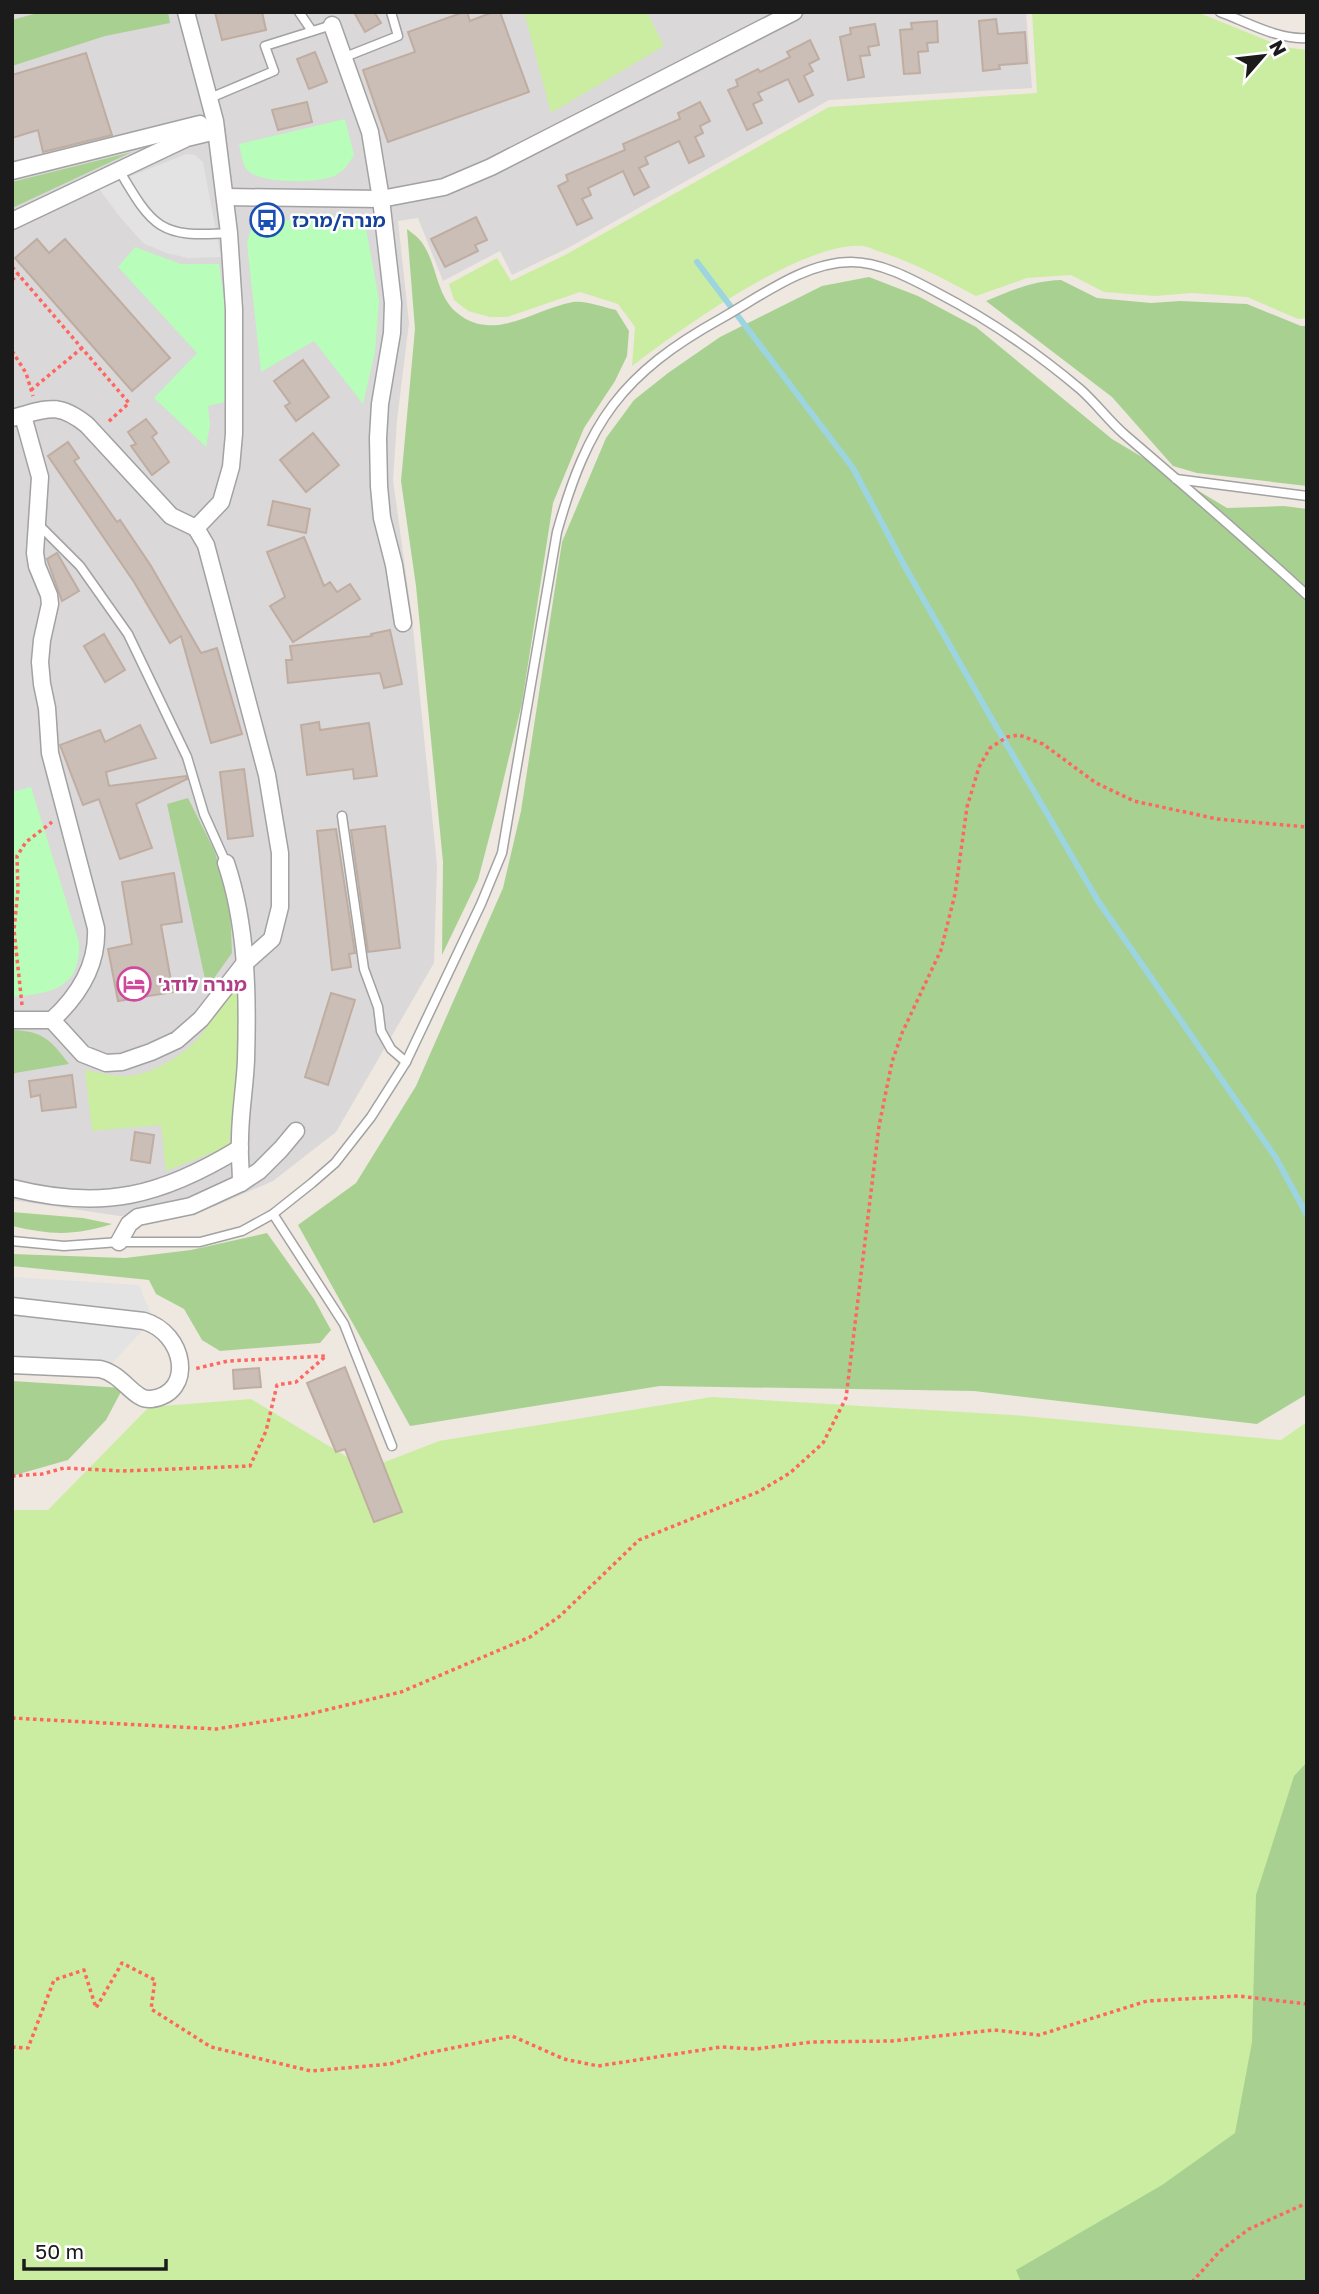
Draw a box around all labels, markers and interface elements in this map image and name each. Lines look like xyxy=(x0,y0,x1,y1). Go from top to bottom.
north arrow xyxy=(1228,21,1298,91)
text: N xyxy=(1265,36,1292,60)
bus stop icon: מנרה/מרכז xyxy=(248,201,286,239)
place label: מנרה/מרכז xyxy=(292,208,386,231)
hotel icon: 'מנרה לודג xyxy=(115,965,153,1003)
place label: 'מנרה לודג xyxy=(158,972,247,995)
scale bar xyxy=(24,2228,166,2272)
text: 50 m xyxy=(35,2238,84,2264)

